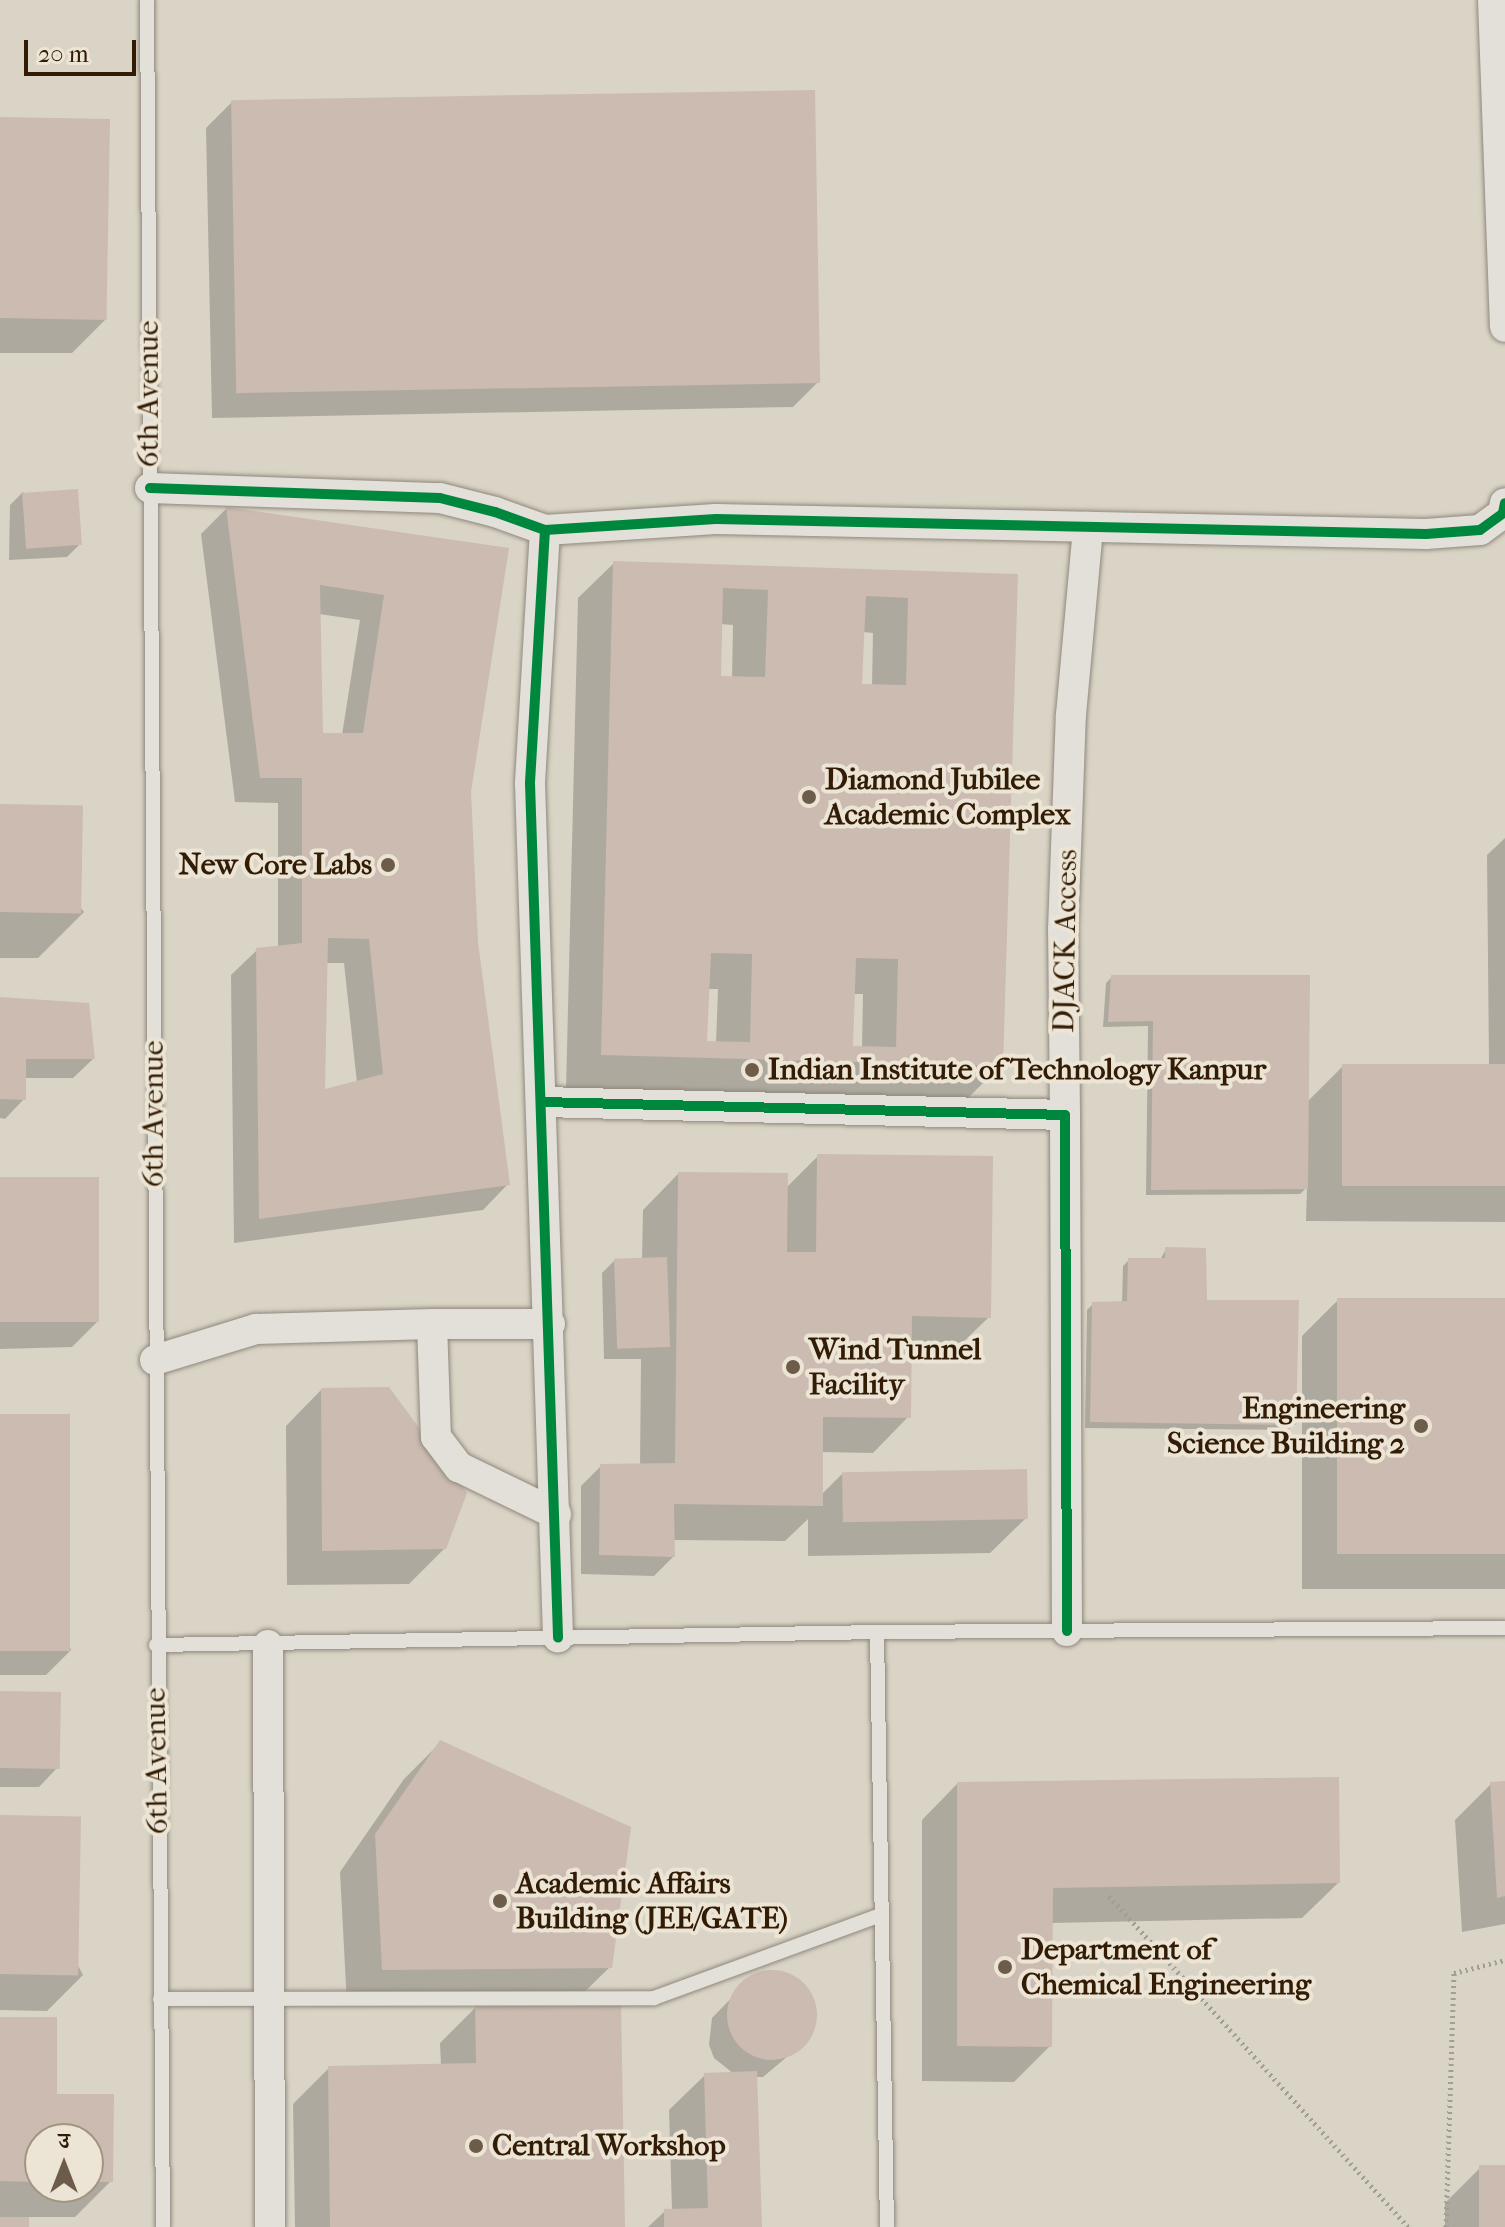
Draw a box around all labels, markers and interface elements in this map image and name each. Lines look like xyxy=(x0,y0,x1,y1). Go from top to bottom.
scale bar xyxy=(28,24,140,74)
text: 20 m xyxy=(38,40,89,68)
street label: 6th Avenue xyxy=(131,320,167,468)
place label: Diamond Jubilee Academic Complex xyxy=(825,762,1071,832)
marker: Diamond Jubilee Academic Complex xyxy=(800,788,818,806)
place label: New Core Labs xyxy=(179,847,372,883)
street label: DJACK Access xyxy=(1046,849,1086,1033)
marker: New Core Labs xyxy=(379,856,397,874)
street label: 6th Avenue xyxy=(136,1040,172,1188)
place label: Indian Institute of Technology Kanpur xyxy=(768,1052,1266,1088)
marker: Indian Institute of Technology Kanpur xyxy=(743,1061,761,1079)
place label: Wind Tunnel Facility xyxy=(809,1332,981,1402)
marker: Wind Tunnel Facility xyxy=(784,1358,802,1376)
place label: Engineering Science Building 2 xyxy=(1167,1391,1405,1462)
marker: Engineering Science Building 2 xyxy=(1412,1417,1430,1435)
street label: 6th Avenue xyxy=(138,1687,176,1835)
place label: Academic Affairs Building (JEE/GATE) xyxy=(516,1866,788,1936)
marker: Academic Affairs Building (JEE/GATE) xyxy=(491,1892,509,1910)
place label: Department of Chemical Engineering xyxy=(1021,1932,1311,2002)
marker: Department of Chemical Engineering xyxy=(996,1958,1014,1976)
north arrow xyxy=(24,2123,104,2203)
text: उ xyxy=(58,2128,70,2154)
place label: Central Workshop xyxy=(492,2128,726,2164)
marker: Central Workshop xyxy=(467,2137,485,2155)

